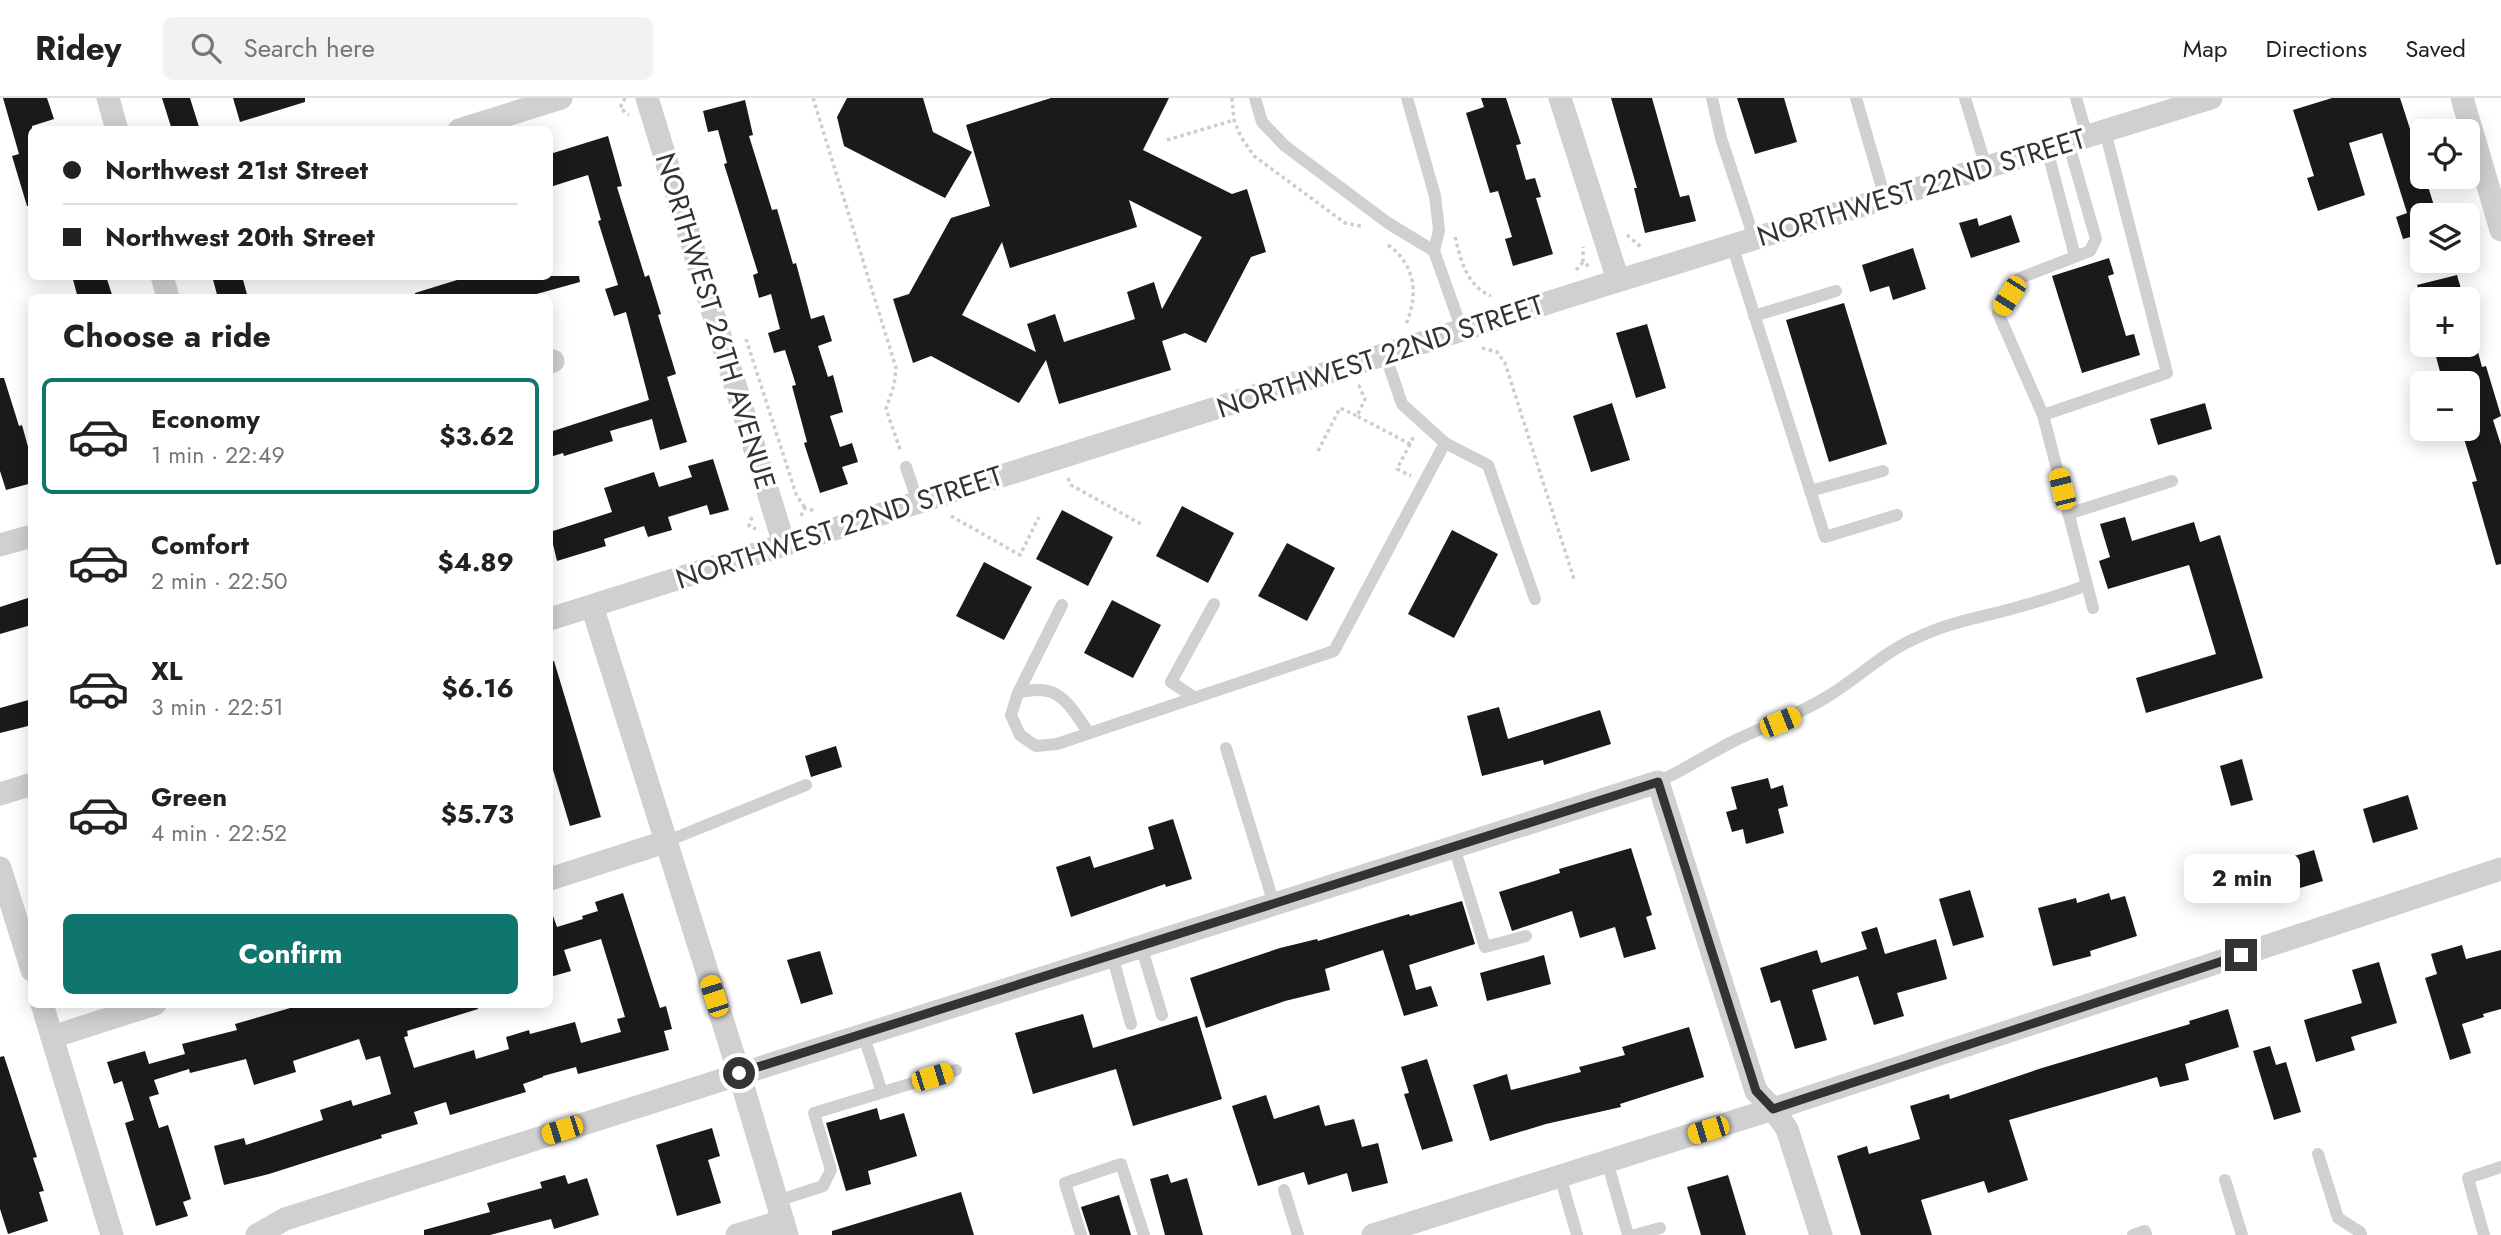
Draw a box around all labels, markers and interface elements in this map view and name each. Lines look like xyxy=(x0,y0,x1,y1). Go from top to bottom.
search box xyxy=(163,17,653,80)
text: Ridey xyxy=(35,25,121,72)
icon: search xyxy=(187,29,225,67)
text: Search here xyxy=(243,29,375,67)
text: Map xyxy=(2183,31,2228,66)
text: Directions xyxy=(2266,31,2367,66)
text: Saved xyxy=(2405,31,2466,66)
street label: NORTHWEST 22ND STREET xyxy=(1752,118,2090,257)
map controls xyxy=(2410,119,2480,441)
button: locate xyxy=(2410,119,2480,189)
street label: NORTHWEST 26TH AVENUE xyxy=(645,148,786,495)
text: Northwest 21st Street xyxy=(105,151,368,189)
button: layers xyxy=(2410,203,2480,273)
text: Northwest 20th Street xyxy=(105,218,375,256)
car xyxy=(1989,273,2030,319)
street label: NORTHWEST 22ND STREET xyxy=(1212,284,1549,429)
button: + xyxy=(2410,287,2480,357)
text: Choose a ride xyxy=(63,313,271,359)
button: − xyxy=(2410,371,2480,441)
text: Economy xyxy=(151,400,260,438)
icon: car xyxy=(67,405,130,468)
text: $3.62 xyxy=(439,417,514,455)
text: 1 min · 22:49 xyxy=(151,438,285,472)
street label: NORTHWEST 22ND STREET xyxy=(671,455,1008,600)
car xyxy=(2047,466,2078,512)
text: Comfort xyxy=(151,526,249,564)
icon: car xyxy=(67,531,130,594)
text: $4.89 xyxy=(438,543,514,581)
text: 2 min · 22:50 xyxy=(151,564,288,598)
text: XL xyxy=(151,652,183,690)
icon: car xyxy=(67,657,130,720)
text: $6.16 xyxy=(441,669,514,707)
text: 3 min · 22:51 xyxy=(151,690,284,724)
car xyxy=(1757,704,1804,740)
text: Green xyxy=(151,778,227,816)
icon: car xyxy=(67,783,130,846)
text: $5.73 xyxy=(441,795,514,833)
text: 4 min · 22:52 xyxy=(151,816,287,850)
callout: 2 min xyxy=(2183,854,2299,902)
text: 2 min xyxy=(2212,861,2272,895)
button: Confirm xyxy=(63,914,518,994)
route end xyxy=(2225,939,2257,971)
car xyxy=(698,973,731,1019)
route start xyxy=(723,1057,755,1089)
car xyxy=(909,1061,956,1093)
car xyxy=(539,1114,586,1146)
car xyxy=(1685,1114,1732,1146)

